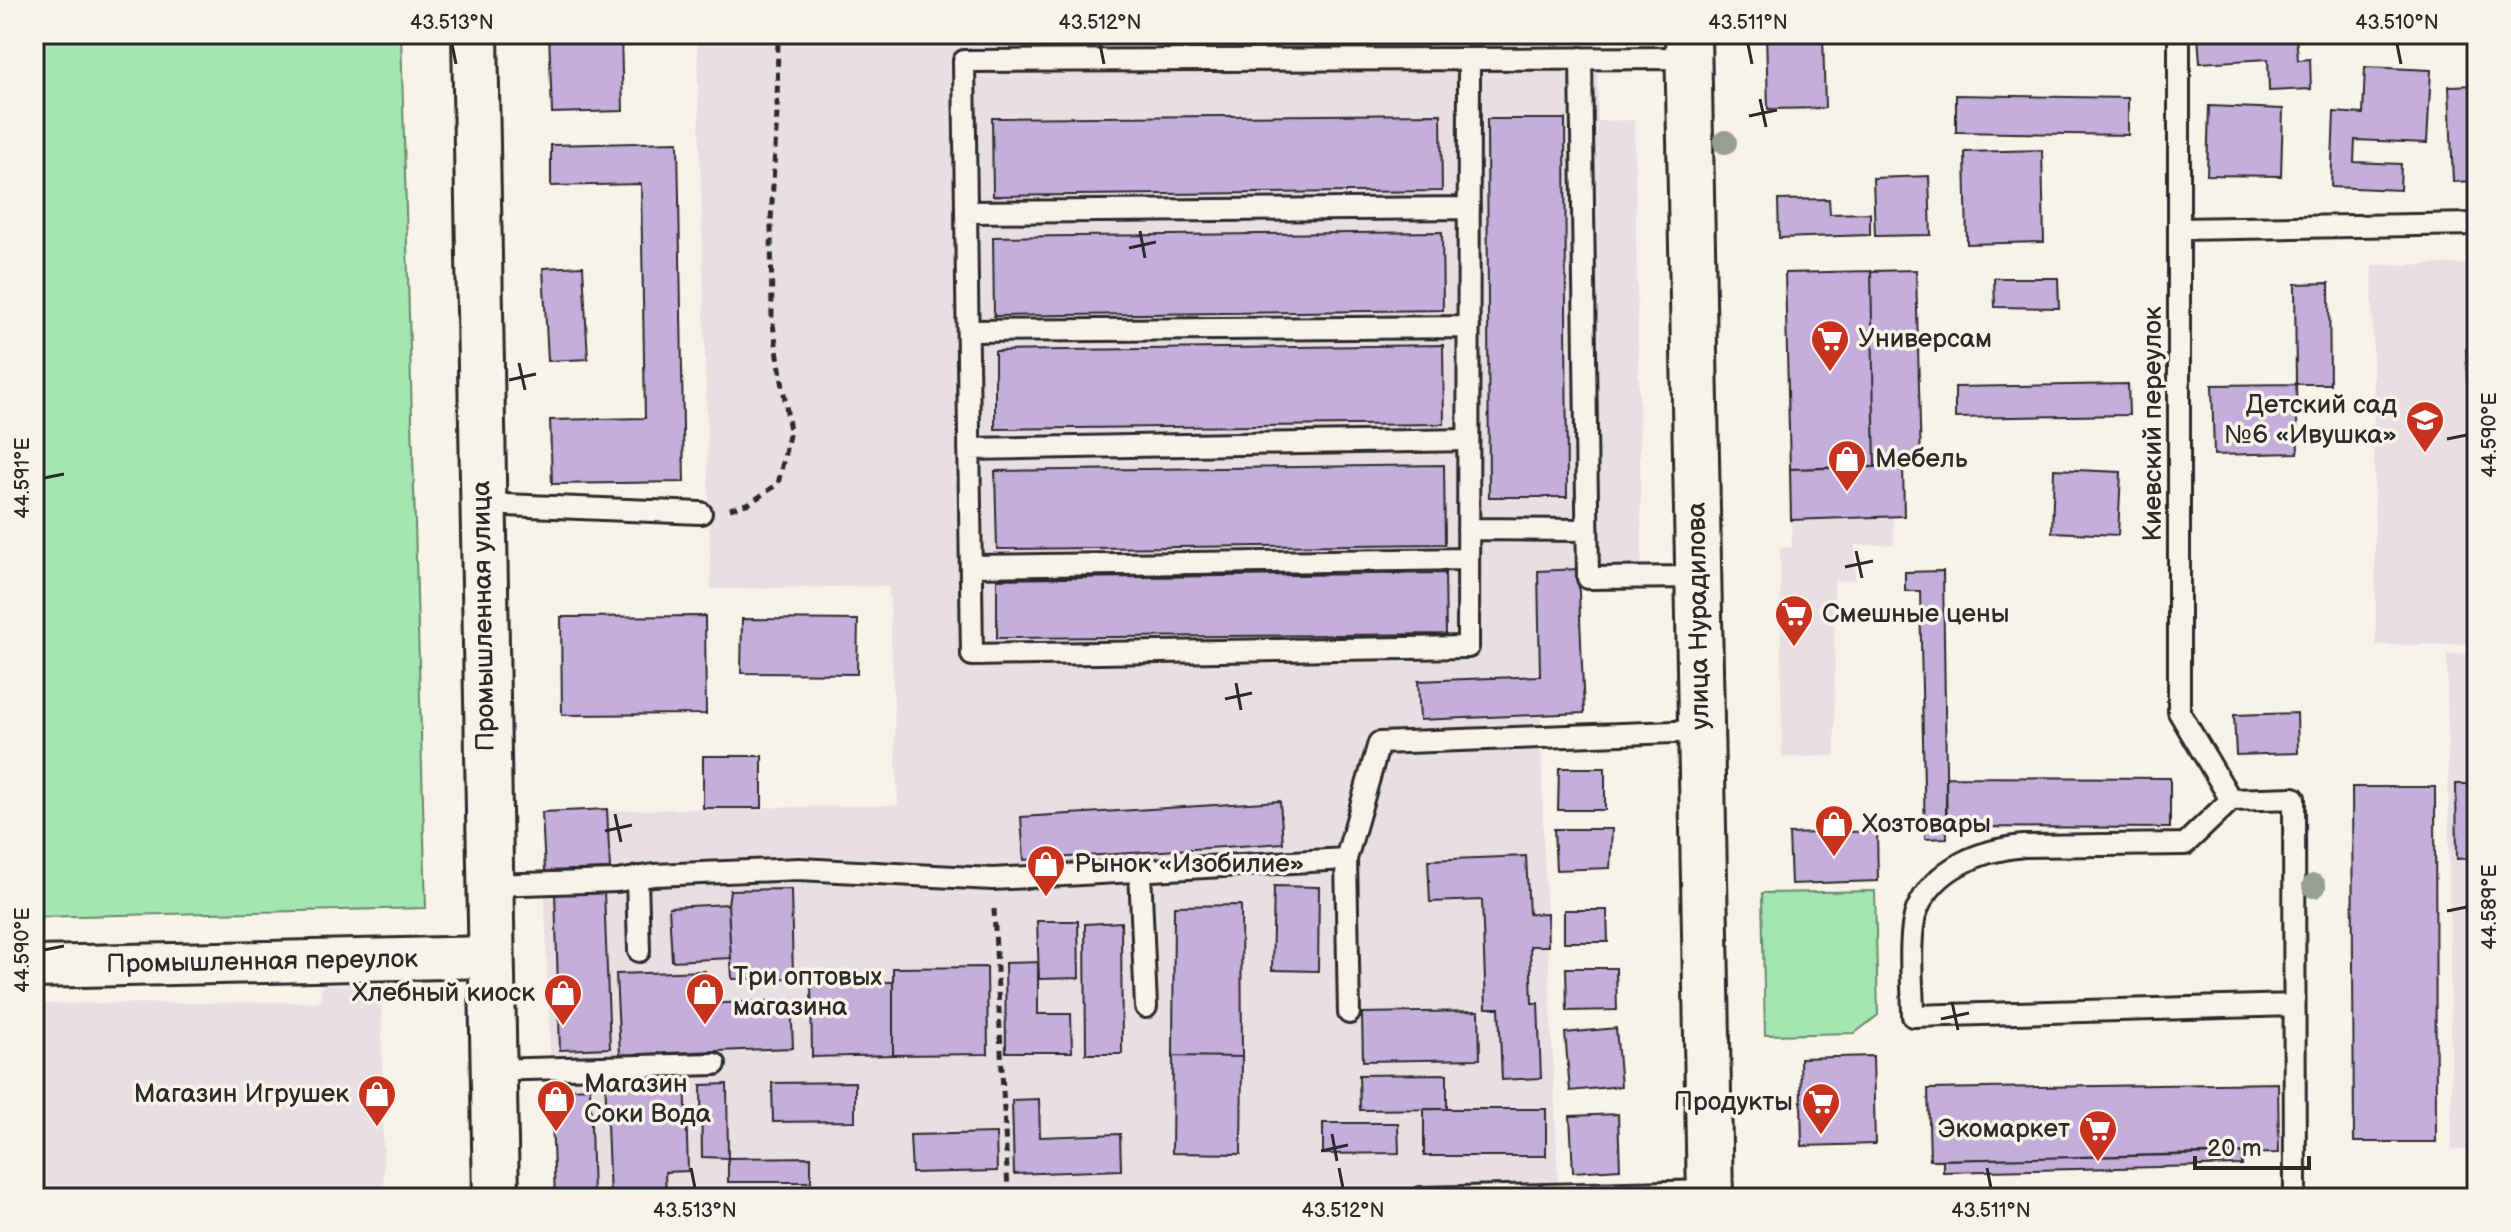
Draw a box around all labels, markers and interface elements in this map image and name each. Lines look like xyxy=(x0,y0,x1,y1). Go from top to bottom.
text: 43.513°N xyxy=(410,11,494,35)
text: 43.512°N xyxy=(1058,11,1142,35)
text: 43.511°N xyxy=(1708,11,1788,35)
text: 43.510°N xyxy=(2355,11,2439,35)
street label: Киевский переулок xyxy=(2138,306,2169,542)
supermarket icon: Универсам xyxy=(1809,318,1851,373)
place label: Универсам xyxy=(1858,324,1992,355)
place label: Детский сад №6 «Ивушка» xyxy=(2224,390,2397,451)
text: 44.590°E xyxy=(2478,392,2502,478)
school or university icon: Детский сад №6 «Ивушка» xyxy=(2404,399,2446,454)
text: 44.591°E xyxy=(11,437,35,519)
shop icon: Мебель xyxy=(1826,438,1868,493)
place label: Мебель xyxy=(1875,444,1968,475)
street label: Промышленная улица xyxy=(466,480,502,752)
street label: улица Нурадилова xyxy=(1682,502,1716,730)
supermarket icon: Смешные цены xyxy=(1773,593,1815,648)
place label: Смешные цены xyxy=(1822,599,2009,630)
shop icon: Хозтовары xyxy=(1813,803,1855,858)
place label: Хозтовары xyxy=(1862,809,1991,840)
shop icon: Рынок «Изобилие» xyxy=(1025,843,1067,898)
place label: Рынок «Изобилие» xyxy=(1074,849,1304,880)
text: 44.589°E xyxy=(2478,864,2502,950)
text: 44.590°E xyxy=(11,907,35,993)
street label: Промышленная переулок xyxy=(106,944,418,980)
place label: Три оптовых магазина xyxy=(733,962,882,1023)
shop icon: Три оптовых магазина xyxy=(684,971,726,1026)
shop icon: Хлебный киоск xyxy=(542,972,584,1027)
place label: Хлебный киоск xyxy=(352,978,535,1009)
place label: Магазин Соки Вода xyxy=(584,1069,711,1130)
shop icon: Магазин Игрушек xyxy=(356,1073,398,1128)
shop icon: Магазин Соки Вода xyxy=(535,1078,577,1133)
place label: Магазин Игрушек xyxy=(134,1079,349,1110)
supermarket icon: Продукты xyxy=(1800,1081,1842,1136)
place label: Продукты xyxy=(1674,1087,1793,1118)
supermarket icon: Экомаркет xyxy=(2077,1108,2119,1163)
place label: Экомаркет xyxy=(1938,1114,2070,1145)
scale bar xyxy=(2195,1120,2309,1170)
text: 20 m xyxy=(2207,1134,2262,1163)
text: 43.513°N xyxy=(653,1199,737,1223)
text: 43.512°N xyxy=(1301,1199,1385,1223)
text: 43.511°N xyxy=(1951,1199,2031,1223)

